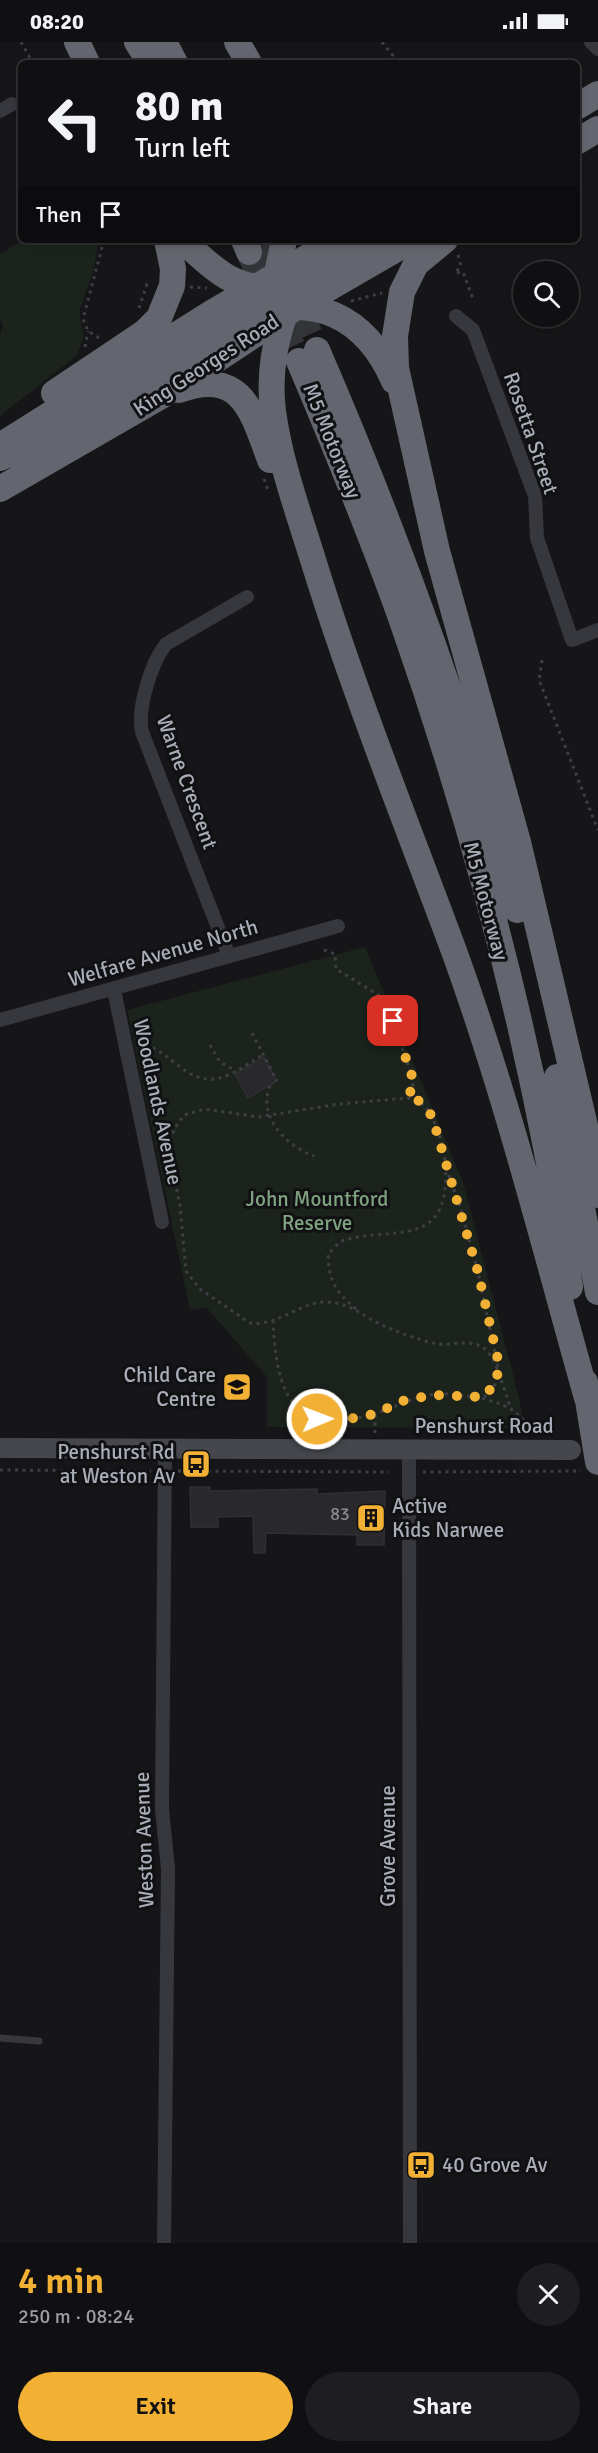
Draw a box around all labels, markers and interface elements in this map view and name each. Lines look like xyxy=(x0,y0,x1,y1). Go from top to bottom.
text: 08:20 xyxy=(30,8,84,35)
text: 80 m xyxy=(135,81,224,132)
icon: left xyxy=(36,84,114,162)
text: Turn left xyxy=(135,132,230,165)
icon: arrive xyxy=(94,198,127,231)
text: Then xyxy=(36,201,82,228)
map controls xyxy=(513,261,579,327)
button: search xyxy=(513,261,579,327)
street label: King Georges Road xyxy=(128,308,284,422)
street label: Rosetta Street xyxy=(498,368,564,498)
street label: M5 Motorway xyxy=(297,380,367,503)
street label: Warne Crescent xyxy=(151,711,223,853)
street label: M5 Motorway xyxy=(458,839,514,963)
street label: Welfare Avenue North xyxy=(65,913,261,993)
pin xyxy=(367,995,418,1046)
icon: arrive xyxy=(376,1004,409,1037)
street label: Woodlands Avenue xyxy=(128,1017,188,1187)
park label: John Mountford Reserve xyxy=(246,1186,388,1236)
place label: Child Care Centre xyxy=(123,1362,216,1412)
school or university icon: Child Care Centre xyxy=(221,1371,253,1403)
position arrow xyxy=(285,1387,349,1451)
street label: Penshurst Road xyxy=(414,1413,554,1439)
place label: Penshurst Rd at Weston Av xyxy=(57,1439,175,1489)
bus stop icon: Penshurst Rd at Weston Av xyxy=(180,1448,212,1480)
place label: Active Kids Narwee xyxy=(392,1493,504,1543)
building icon: Active Kids Narwee xyxy=(355,1502,387,1534)
house number: 83 xyxy=(330,1503,350,1525)
street label: Weston Avenue xyxy=(129,1771,159,1909)
street label: Grove Avenue xyxy=(375,1785,401,1907)
bus stop icon: 40 Grove Av xyxy=(405,2149,437,2181)
place label: 40 Grove Av xyxy=(442,2152,548,2178)
text: 4 min xyxy=(18,2259,104,2304)
button: close xyxy=(517,2263,580,2326)
text: 250 m · 08:24 xyxy=(18,2304,134,2329)
button: Exit xyxy=(18,2372,293,2441)
button: Share xyxy=(305,2372,580,2441)

